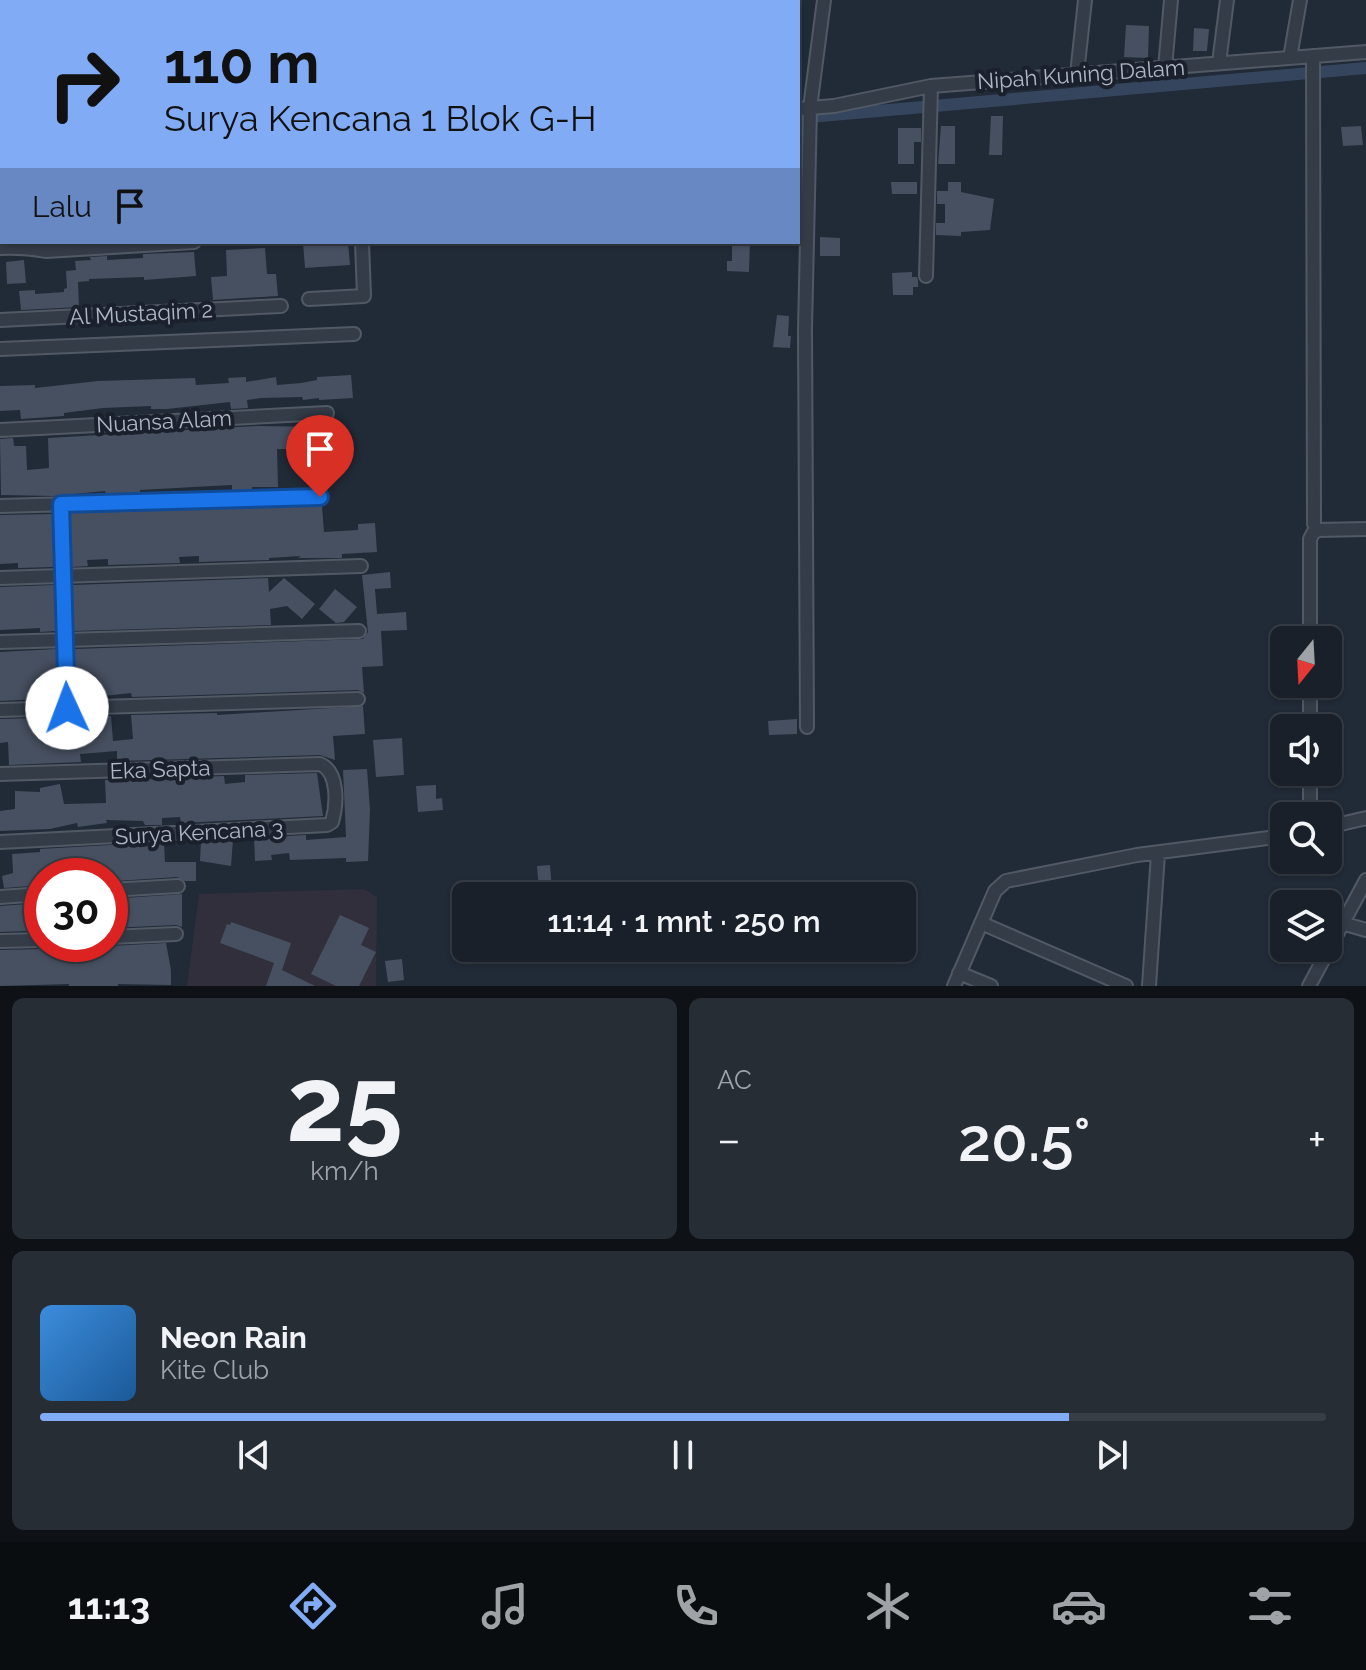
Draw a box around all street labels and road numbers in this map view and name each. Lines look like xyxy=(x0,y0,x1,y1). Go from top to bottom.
street label: Nipah Kuning Dalam xyxy=(976,54,1186,94)
street label: Al Mustaqim 2 xyxy=(69,296,213,330)
street label: Nuansa Alam xyxy=(96,404,232,438)
street label: Eka Sapta xyxy=(109,754,211,784)
street label: Surya Kencana 3 xyxy=(114,815,284,849)

